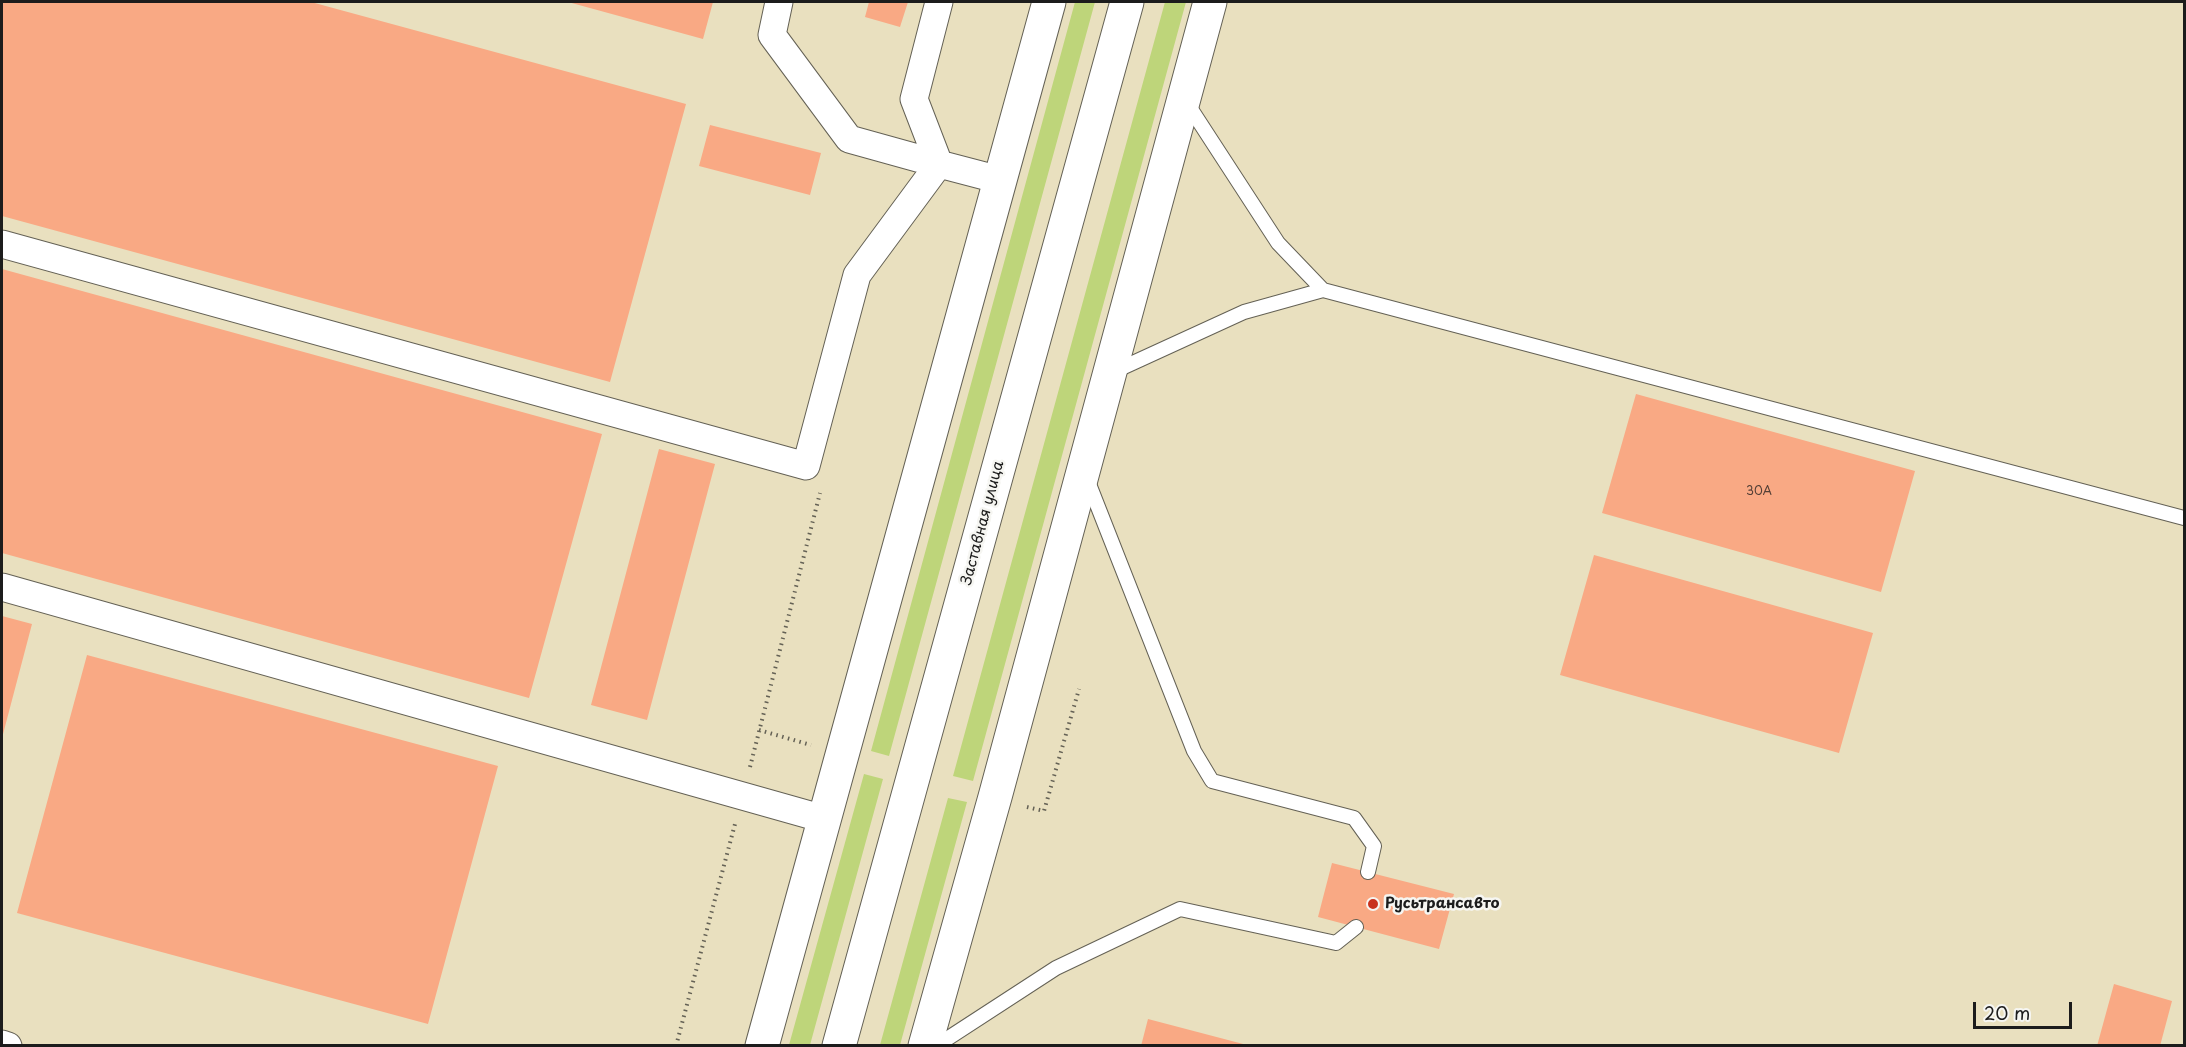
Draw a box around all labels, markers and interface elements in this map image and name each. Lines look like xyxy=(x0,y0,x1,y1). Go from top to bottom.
street label: Заставная улица xyxy=(958,459,1008,587)
house number: 30А xyxy=(1746,485,1772,499)
place label: Русьтрансавто xyxy=(1385,895,1499,913)
marker: Русьтрансавто xyxy=(1366,897,1380,911)
scale bar xyxy=(1976,990,2075,1028)
text: 20 m xyxy=(1984,999,2030,1026)

